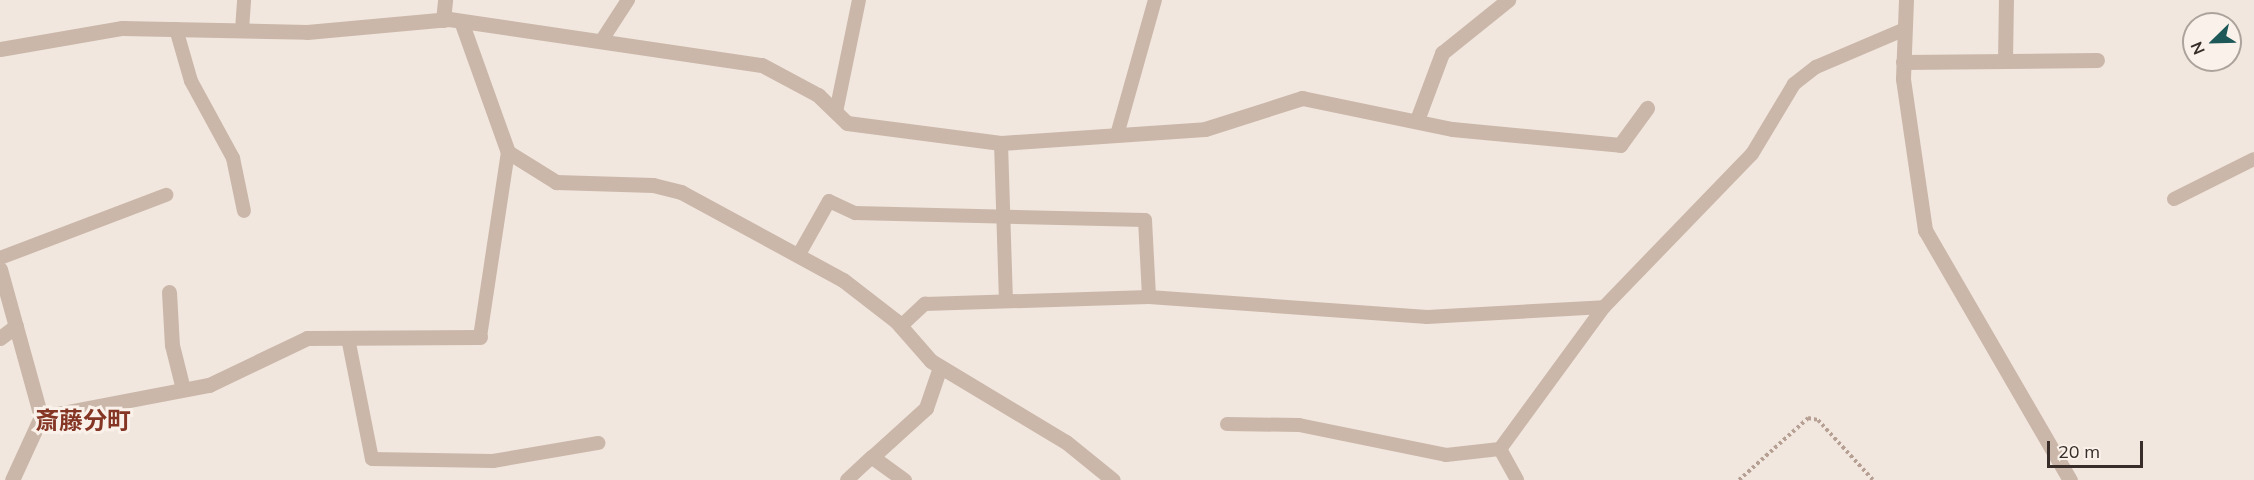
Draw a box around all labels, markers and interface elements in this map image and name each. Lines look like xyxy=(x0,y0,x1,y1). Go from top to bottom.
north arrow xyxy=(2182,12,2242,72)
text: N xyxy=(2186,39,2209,58)
district label: 斎藤分町 xyxy=(35,407,131,435)
scale bar xyxy=(2050,429,2146,467)
text: 20 m xyxy=(2058,440,2100,463)

